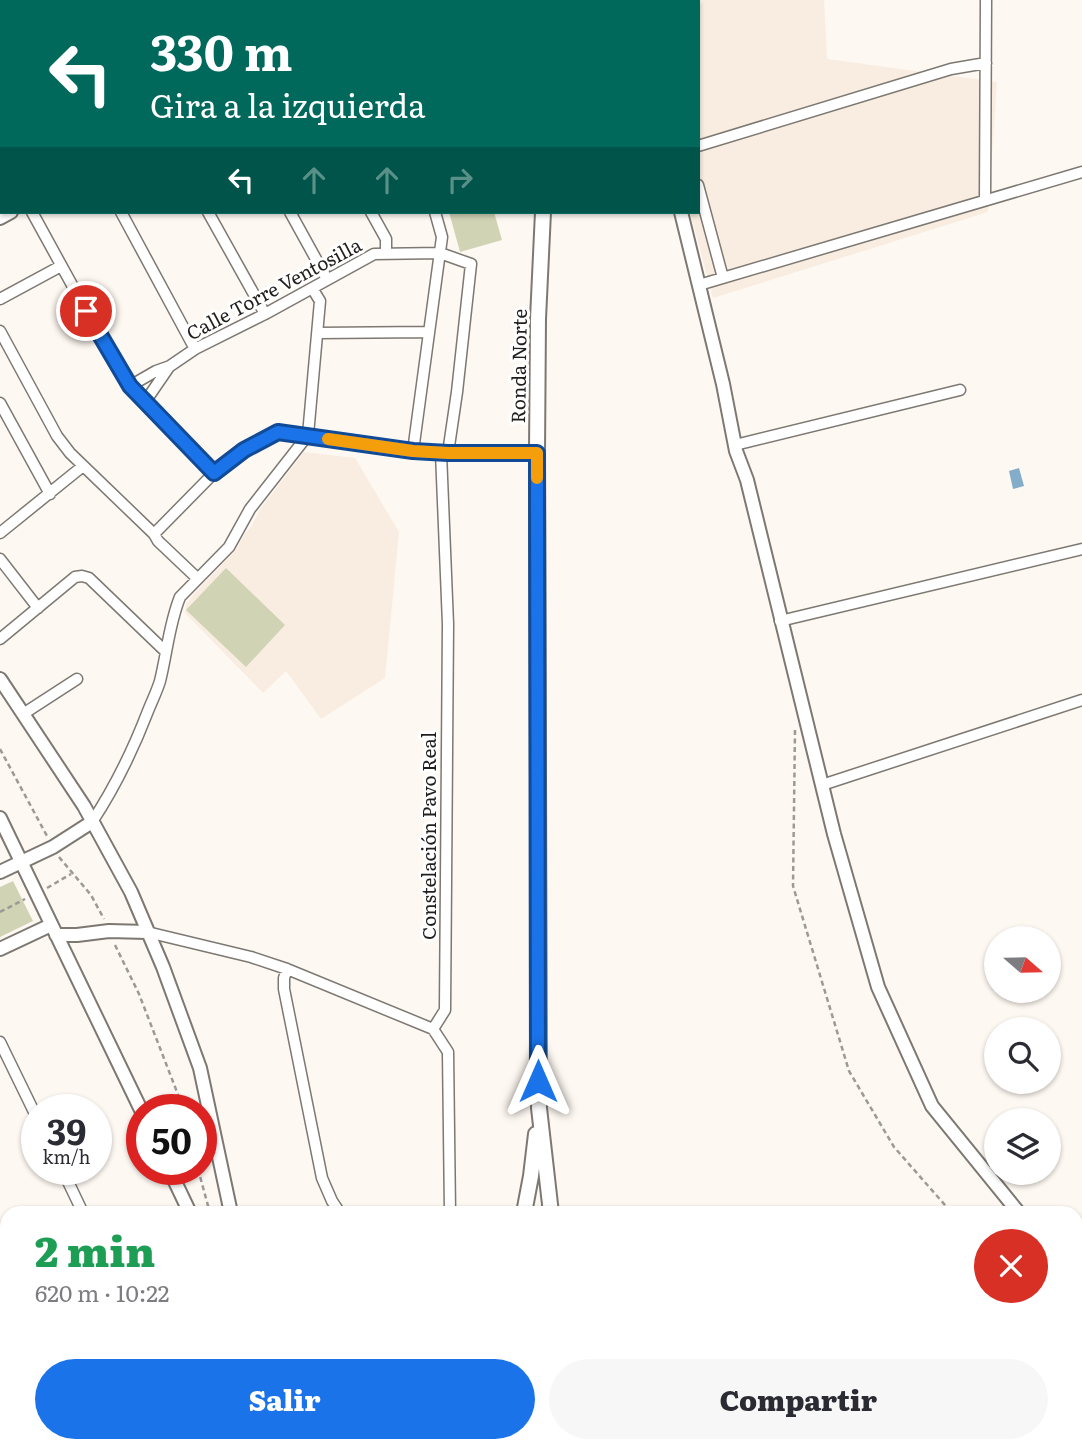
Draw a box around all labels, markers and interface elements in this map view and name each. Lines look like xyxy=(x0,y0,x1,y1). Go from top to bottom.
text: 330 m xyxy=(150,13,293,86)
icon: left xyxy=(35,28,126,119)
text: Gira a la izquierda xyxy=(150,80,425,128)
icon: left xyxy=(222,161,260,199)
icon: ahead xyxy=(295,161,333,199)
icon: ahead xyxy=(368,161,406,199)
icon: right xyxy=(441,161,479,199)
street label: Calle Torre Ventosilla xyxy=(181,230,367,346)
pin xyxy=(56,281,116,341)
icon: arrive xyxy=(67,292,105,330)
street label: Ronda Norte xyxy=(503,308,533,424)
street label: Constelación Pavo Real xyxy=(414,732,442,940)
north arrow xyxy=(984,926,1060,1003)
map controls xyxy=(984,926,1061,1185)
button: search xyxy=(984,1017,1061,1094)
position arrow xyxy=(501,1044,575,1118)
speed limit sign: 50 xyxy=(126,1094,217,1185)
text: 39 xyxy=(47,1104,86,1156)
button: layers xyxy=(984,1108,1061,1185)
text: km/h xyxy=(43,1143,90,1170)
text: 2 min xyxy=(35,1218,155,1280)
button: close xyxy=(974,1229,1048,1303)
text: 620 m · 10:22 xyxy=(35,1275,169,1309)
button: Salir xyxy=(35,1359,535,1439)
button: Compartir xyxy=(549,1359,1048,1439)

